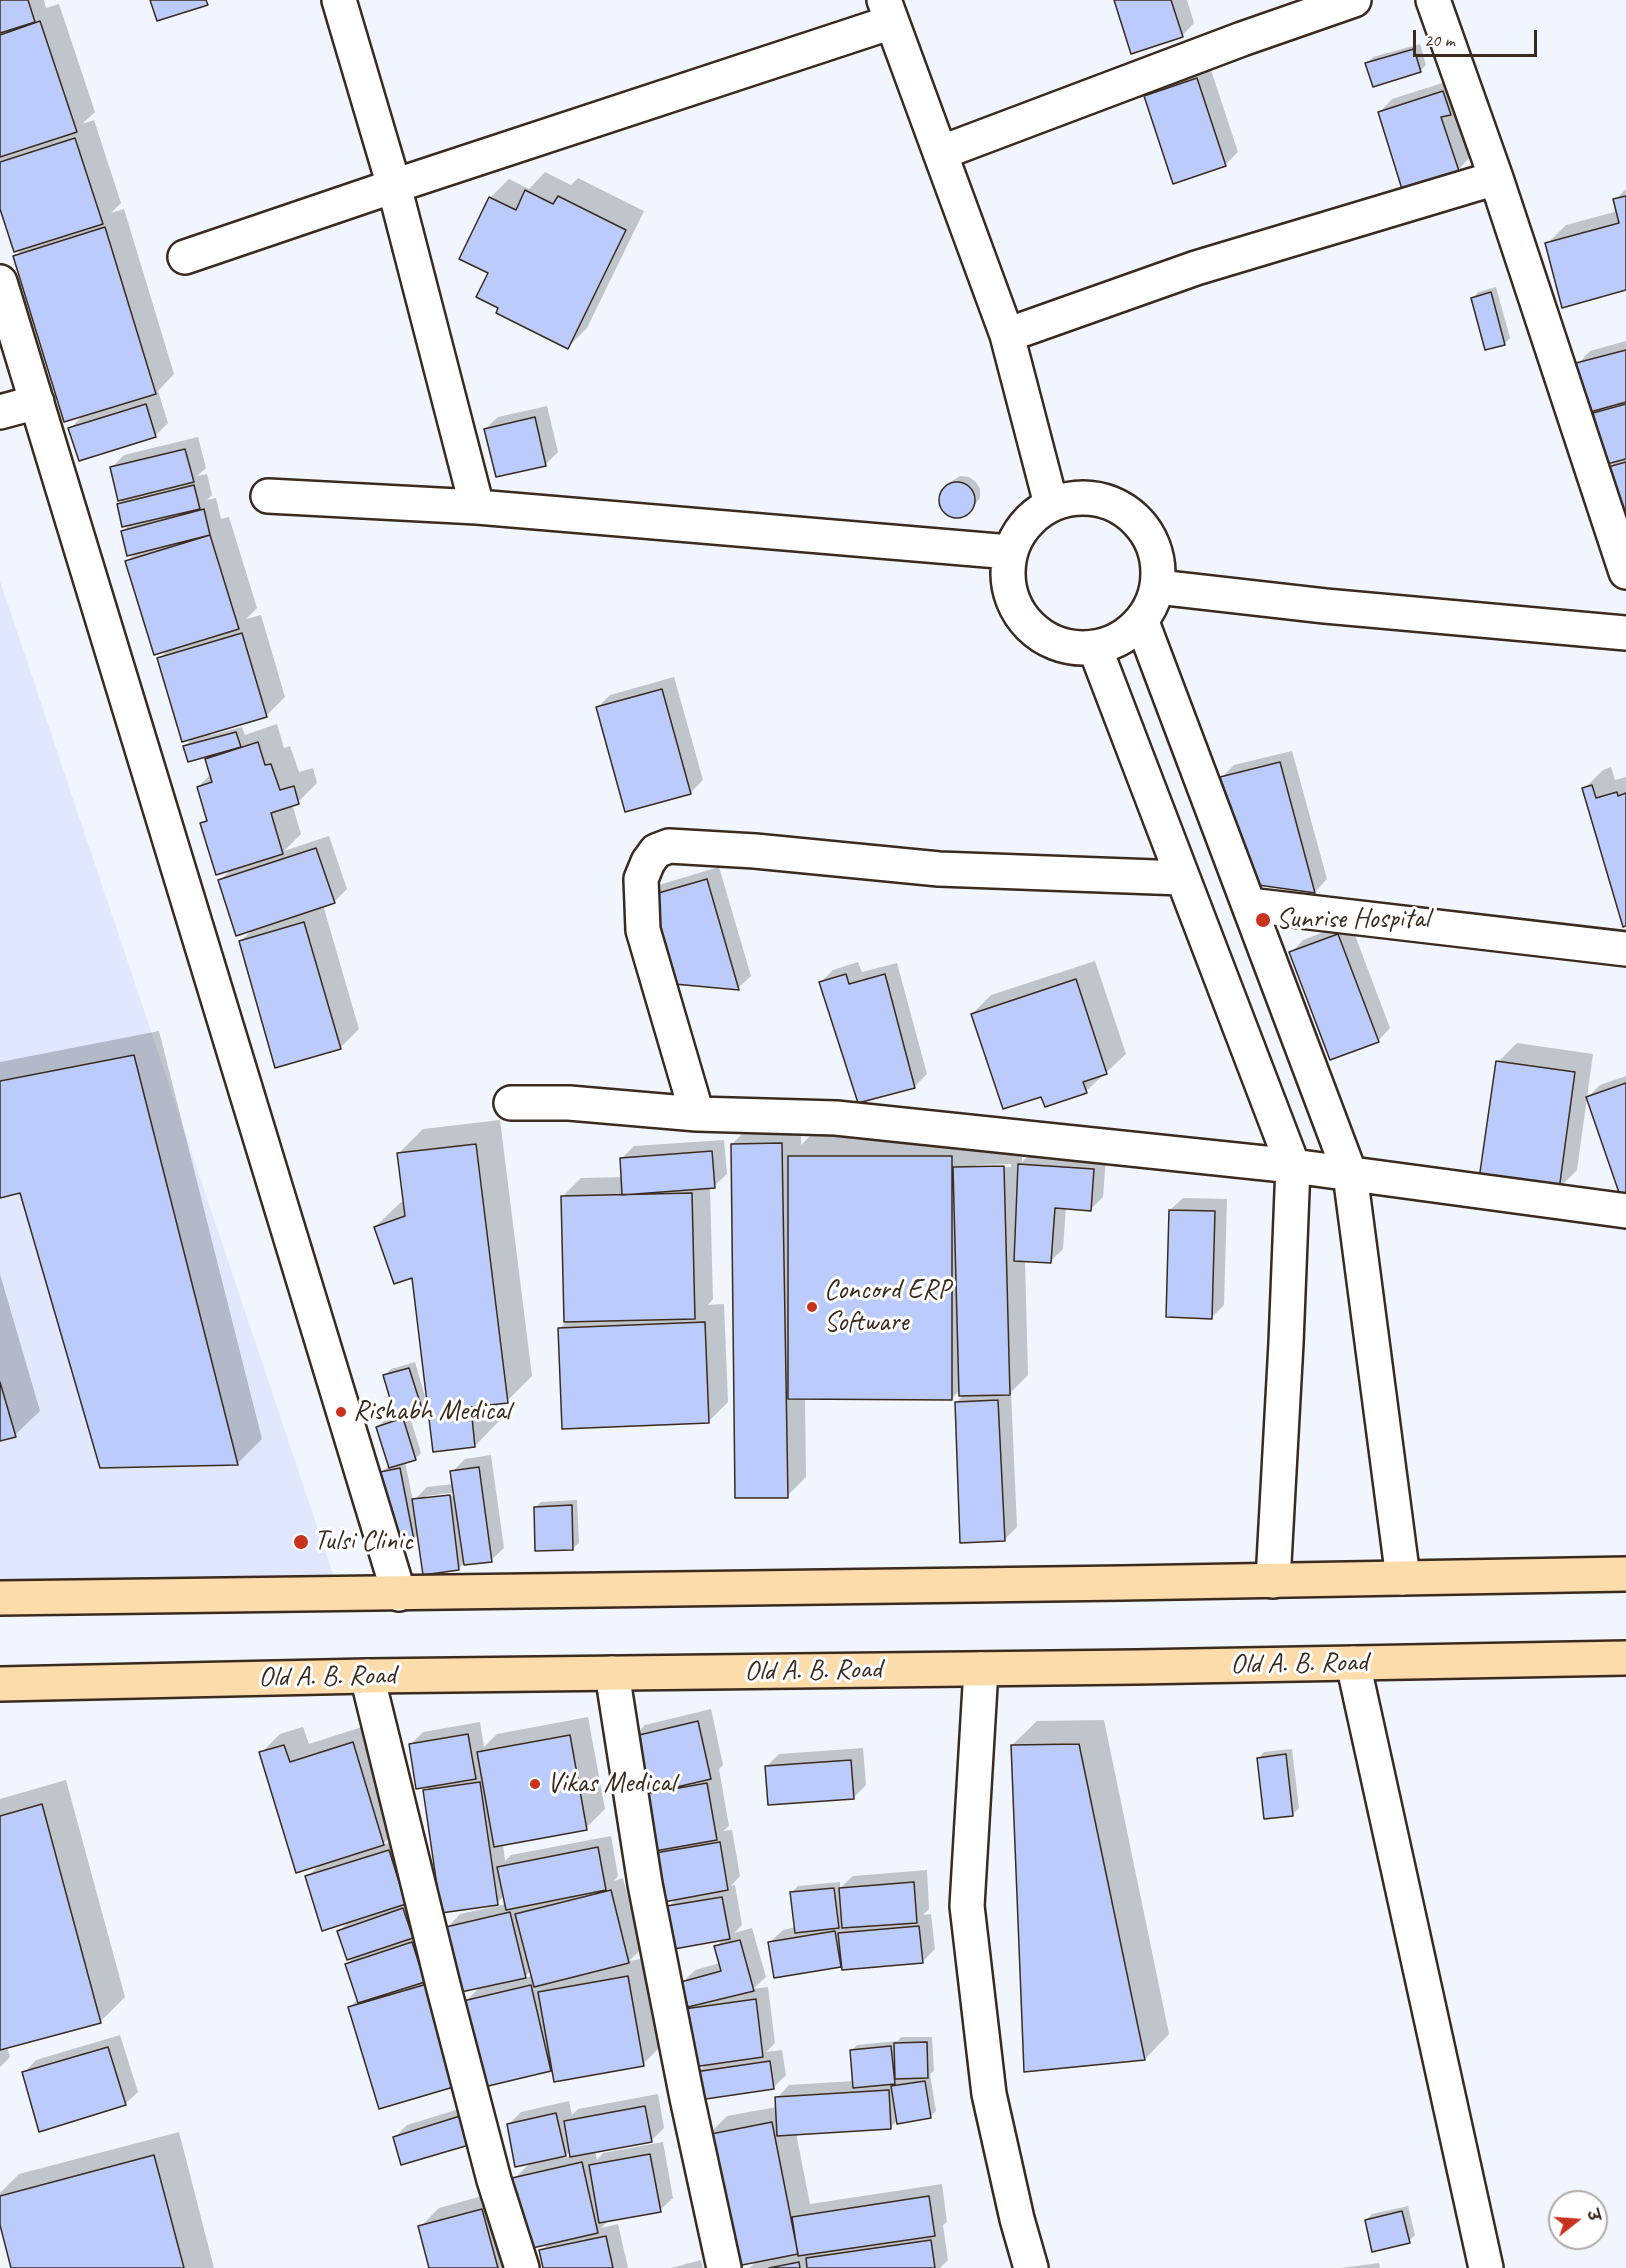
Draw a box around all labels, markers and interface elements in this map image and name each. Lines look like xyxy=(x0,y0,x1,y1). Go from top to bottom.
scale bar xyxy=(1416,18,1540,56)
text: 20 m xyxy=(1424,29,1455,51)
place label: Sunrise Hospital xyxy=(1276,903,1429,937)
marker: Sunrise Hospital xyxy=(1254,911,1272,929)
place label: Concord ERP Software xyxy=(824,1274,950,1340)
marker: Concord ERP Software xyxy=(805,1300,819,1314)
place label: Rishabh Medical xyxy=(353,1395,510,1429)
marker: Rishabh Medical xyxy=(334,1405,348,1419)
place label: Tulsi Clinic xyxy=(314,1525,413,1559)
marker: Tulsi Clinic xyxy=(292,1533,310,1551)
street label: Old A. B. Road xyxy=(1230,1646,1368,1682)
street label: Old A. B. Road xyxy=(744,1653,882,1689)
street label: Old A. B. Road xyxy=(258,1659,396,1695)
place label: Vikas Medical xyxy=(547,1767,675,1801)
marker: Vikas Medical xyxy=(528,1777,542,1791)
north arrow xyxy=(1548,2190,1608,2250)
text: उ xyxy=(1582,2207,1604,2223)

